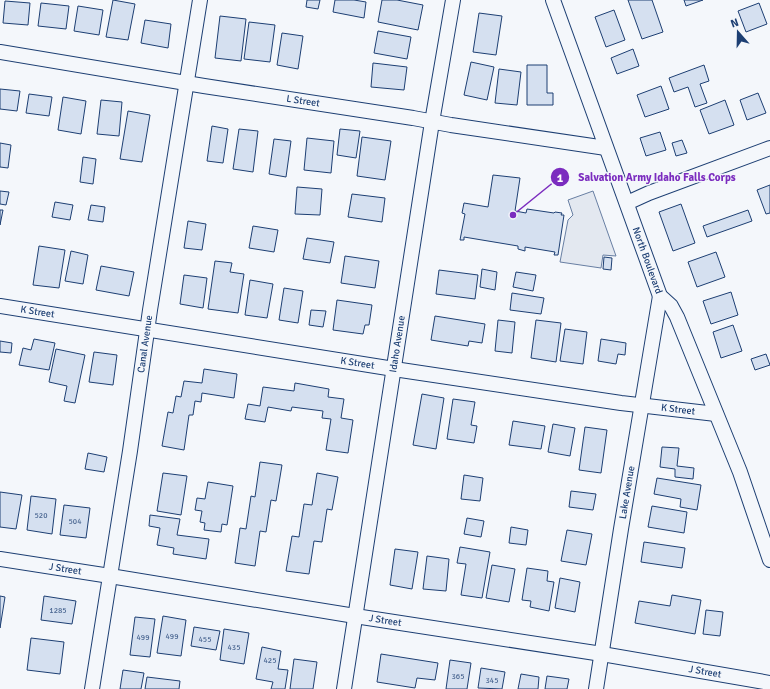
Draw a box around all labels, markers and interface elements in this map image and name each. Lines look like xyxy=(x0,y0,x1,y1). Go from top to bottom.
north arrow xyxy=(718,12,758,52)
text: N xyxy=(729,16,741,30)
street label: L Street xyxy=(286,93,321,110)
callout: Salvation Army Idaho Falls Corps xyxy=(550,166,744,189)
text: 1 xyxy=(557,171,564,186)
text: Salvation Army Idaho Falls Corps xyxy=(578,171,736,184)
street label: North Boulevard xyxy=(630,226,665,295)
street label: K Street xyxy=(20,303,56,321)
street label: Canal Avenue xyxy=(135,314,155,374)
street label: Idaho Avenue xyxy=(387,315,408,373)
street label: K Street xyxy=(340,355,376,372)
street label: K Street xyxy=(660,402,696,418)
street label: Lake Avenue xyxy=(617,465,637,520)
house number: 520 xyxy=(35,510,47,520)
house number: 504 xyxy=(69,516,82,526)
street label: J Street xyxy=(48,561,83,578)
house number: 1285 xyxy=(49,605,67,615)
street label: J Street xyxy=(368,612,403,629)
house number: 499 xyxy=(166,631,178,641)
house number: 499 xyxy=(137,632,149,642)
house number: 455 xyxy=(199,634,211,644)
house number: 435 xyxy=(228,642,240,652)
house number: 425 xyxy=(264,655,276,665)
street label: J Street xyxy=(688,663,723,681)
house number: 365 xyxy=(452,671,464,681)
house number: 345 xyxy=(486,675,498,685)

